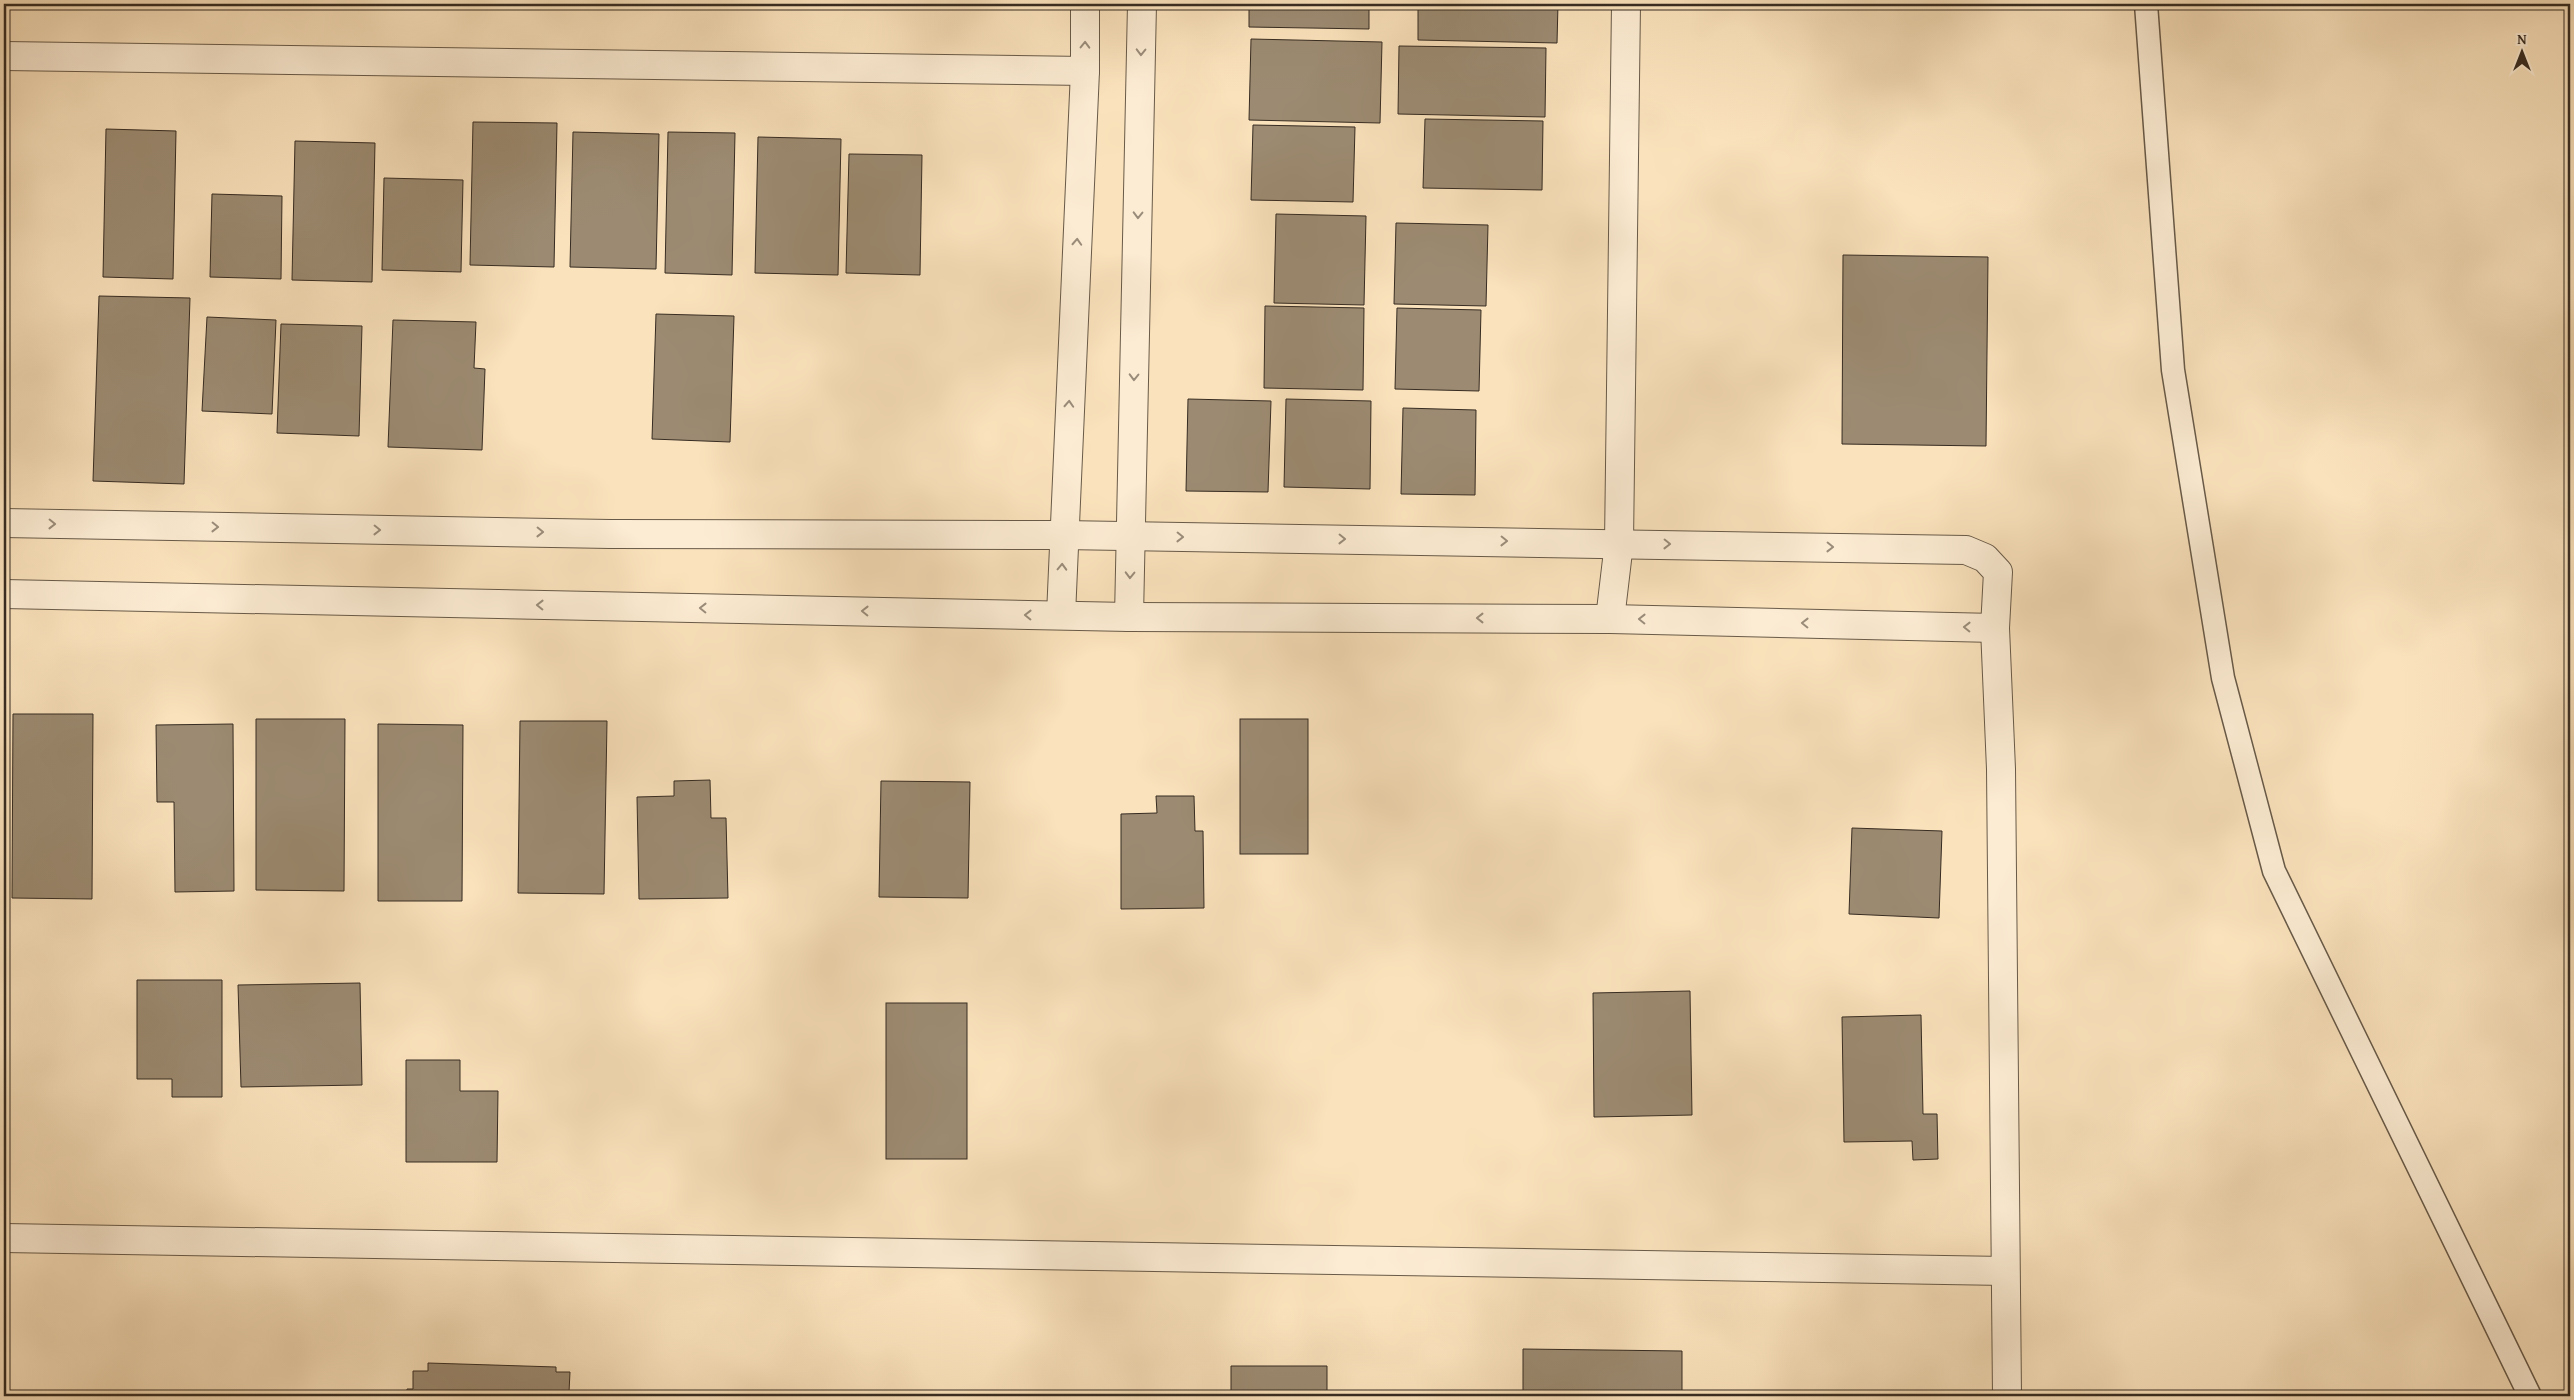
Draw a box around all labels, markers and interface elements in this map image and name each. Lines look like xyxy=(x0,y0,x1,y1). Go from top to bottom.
north arrow xyxy=(2496,28,2546,78)
text: N xyxy=(2517,29,2527,49)
one-way arrow xyxy=(1080,40,1090,48)
one-way arrow xyxy=(1136,49,1146,57)
one-way arrow xyxy=(1133,212,1143,219)
one-way arrow xyxy=(1071,238,1082,246)
one-way arrow xyxy=(1129,374,1139,382)
one-way arrow xyxy=(1064,400,1075,408)
one-way arrow xyxy=(49,519,57,529)
one-way arrow xyxy=(212,522,219,532)
one-way arrow xyxy=(374,524,382,535)
one-way arrow xyxy=(536,527,544,537)
one-way arrow xyxy=(1176,532,1184,542)
one-way arrow xyxy=(1338,534,1346,544)
one-way arrow xyxy=(1501,536,1509,546)
one-way arrow xyxy=(1664,539,1672,549)
one-way arrow xyxy=(1826,542,1834,552)
one-way arrow xyxy=(1057,562,1067,570)
one-way arrow xyxy=(1125,572,1135,579)
one-way arrow xyxy=(536,599,544,610)
one-way arrow xyxy=(699,603,706,613)
one-way arrow xyxy=(861,606,869,616)
one-way arrow xyxy=(1024,609,1032,620)
one-way arrow xyxy=(1476,613,1484,623)
one-way arrow xyxy=(1638,614,1646,625)
one-way arrow xyxy=(1801,618,1809,629)
one-way arrow xyxy=(1963,622,1971,633)

